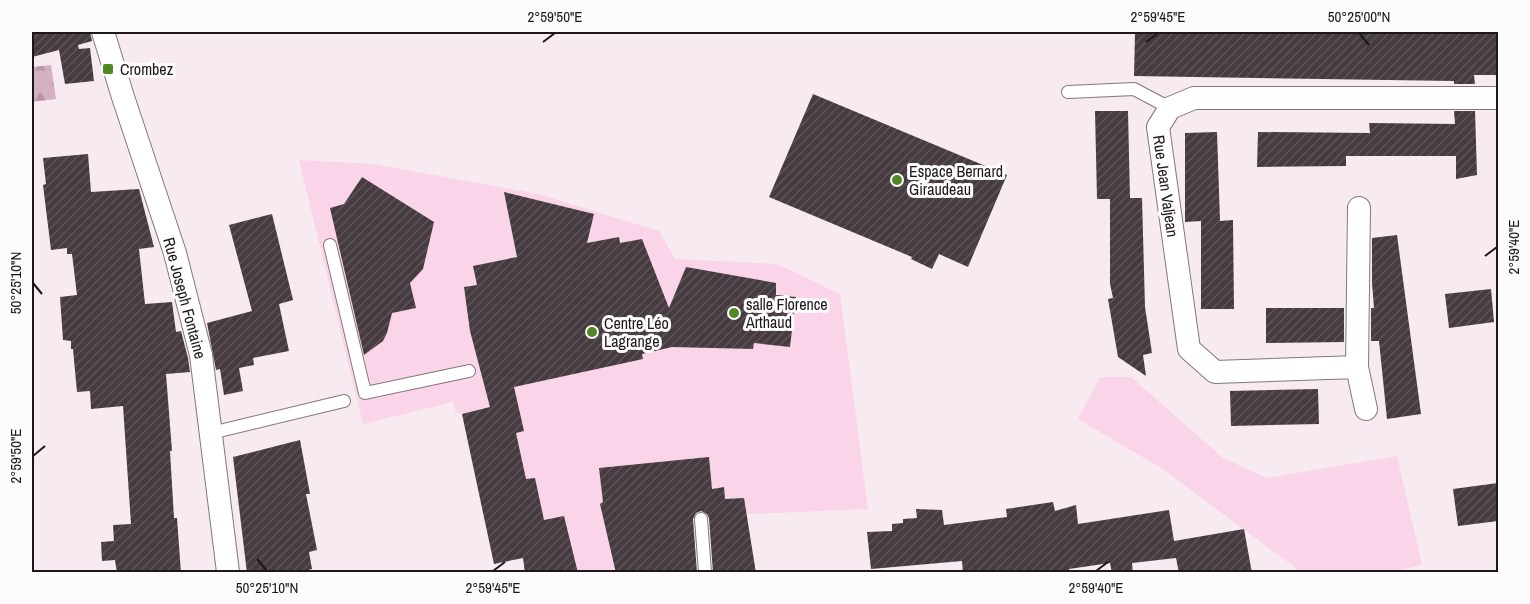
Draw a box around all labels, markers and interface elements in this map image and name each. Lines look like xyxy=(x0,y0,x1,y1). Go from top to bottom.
text: 2°59'50"E xyxy=(527,6,583,27)
text: 2°59'45"E xyxy=(1130,6,1186,27)
text: 50°25'00"N xyxy=(1328,6,1390,27)
place label: Crombez xyxy=(120,58,174,80)
marker: Crombez xyxy=(101,62,115,76)
street label: Rue Jean Valjean xyxy=(1148,134,1184,238)
place label: Espace Bernard Giraudeau xyxy=(909,160,1003,200)
marker: Espace Bernard Giraudeau xyxy=(890,173,904,187)
text: 2°59'40"E xyxy=(1503,219,1524,275)
street label: Rue Joseph Fontaine xyxy=(158,235,212,361)
text: 50°25'10"N xyxy=(5,252,26,314)
place label: salle Florence Arthaud xyxy=(745,293,828,333)
marker: salle Florence Arthaud xyxy=(727,306,741,320)
place label: Centre Léo Lagrange xyxy=(604,312,669,352)
marker: Centre Léo Lagrange xyxy=(585,325,599,339)
text: 2°59'50"E xyxy=(5,428,26,484)
text: 50°25'10"N xyxy=(236,577,298,598)
text: 2°59'45"E xyxy=(465,577,521,598)
text: 2°59'40"E xyxy=(1068,577,1124,598)

